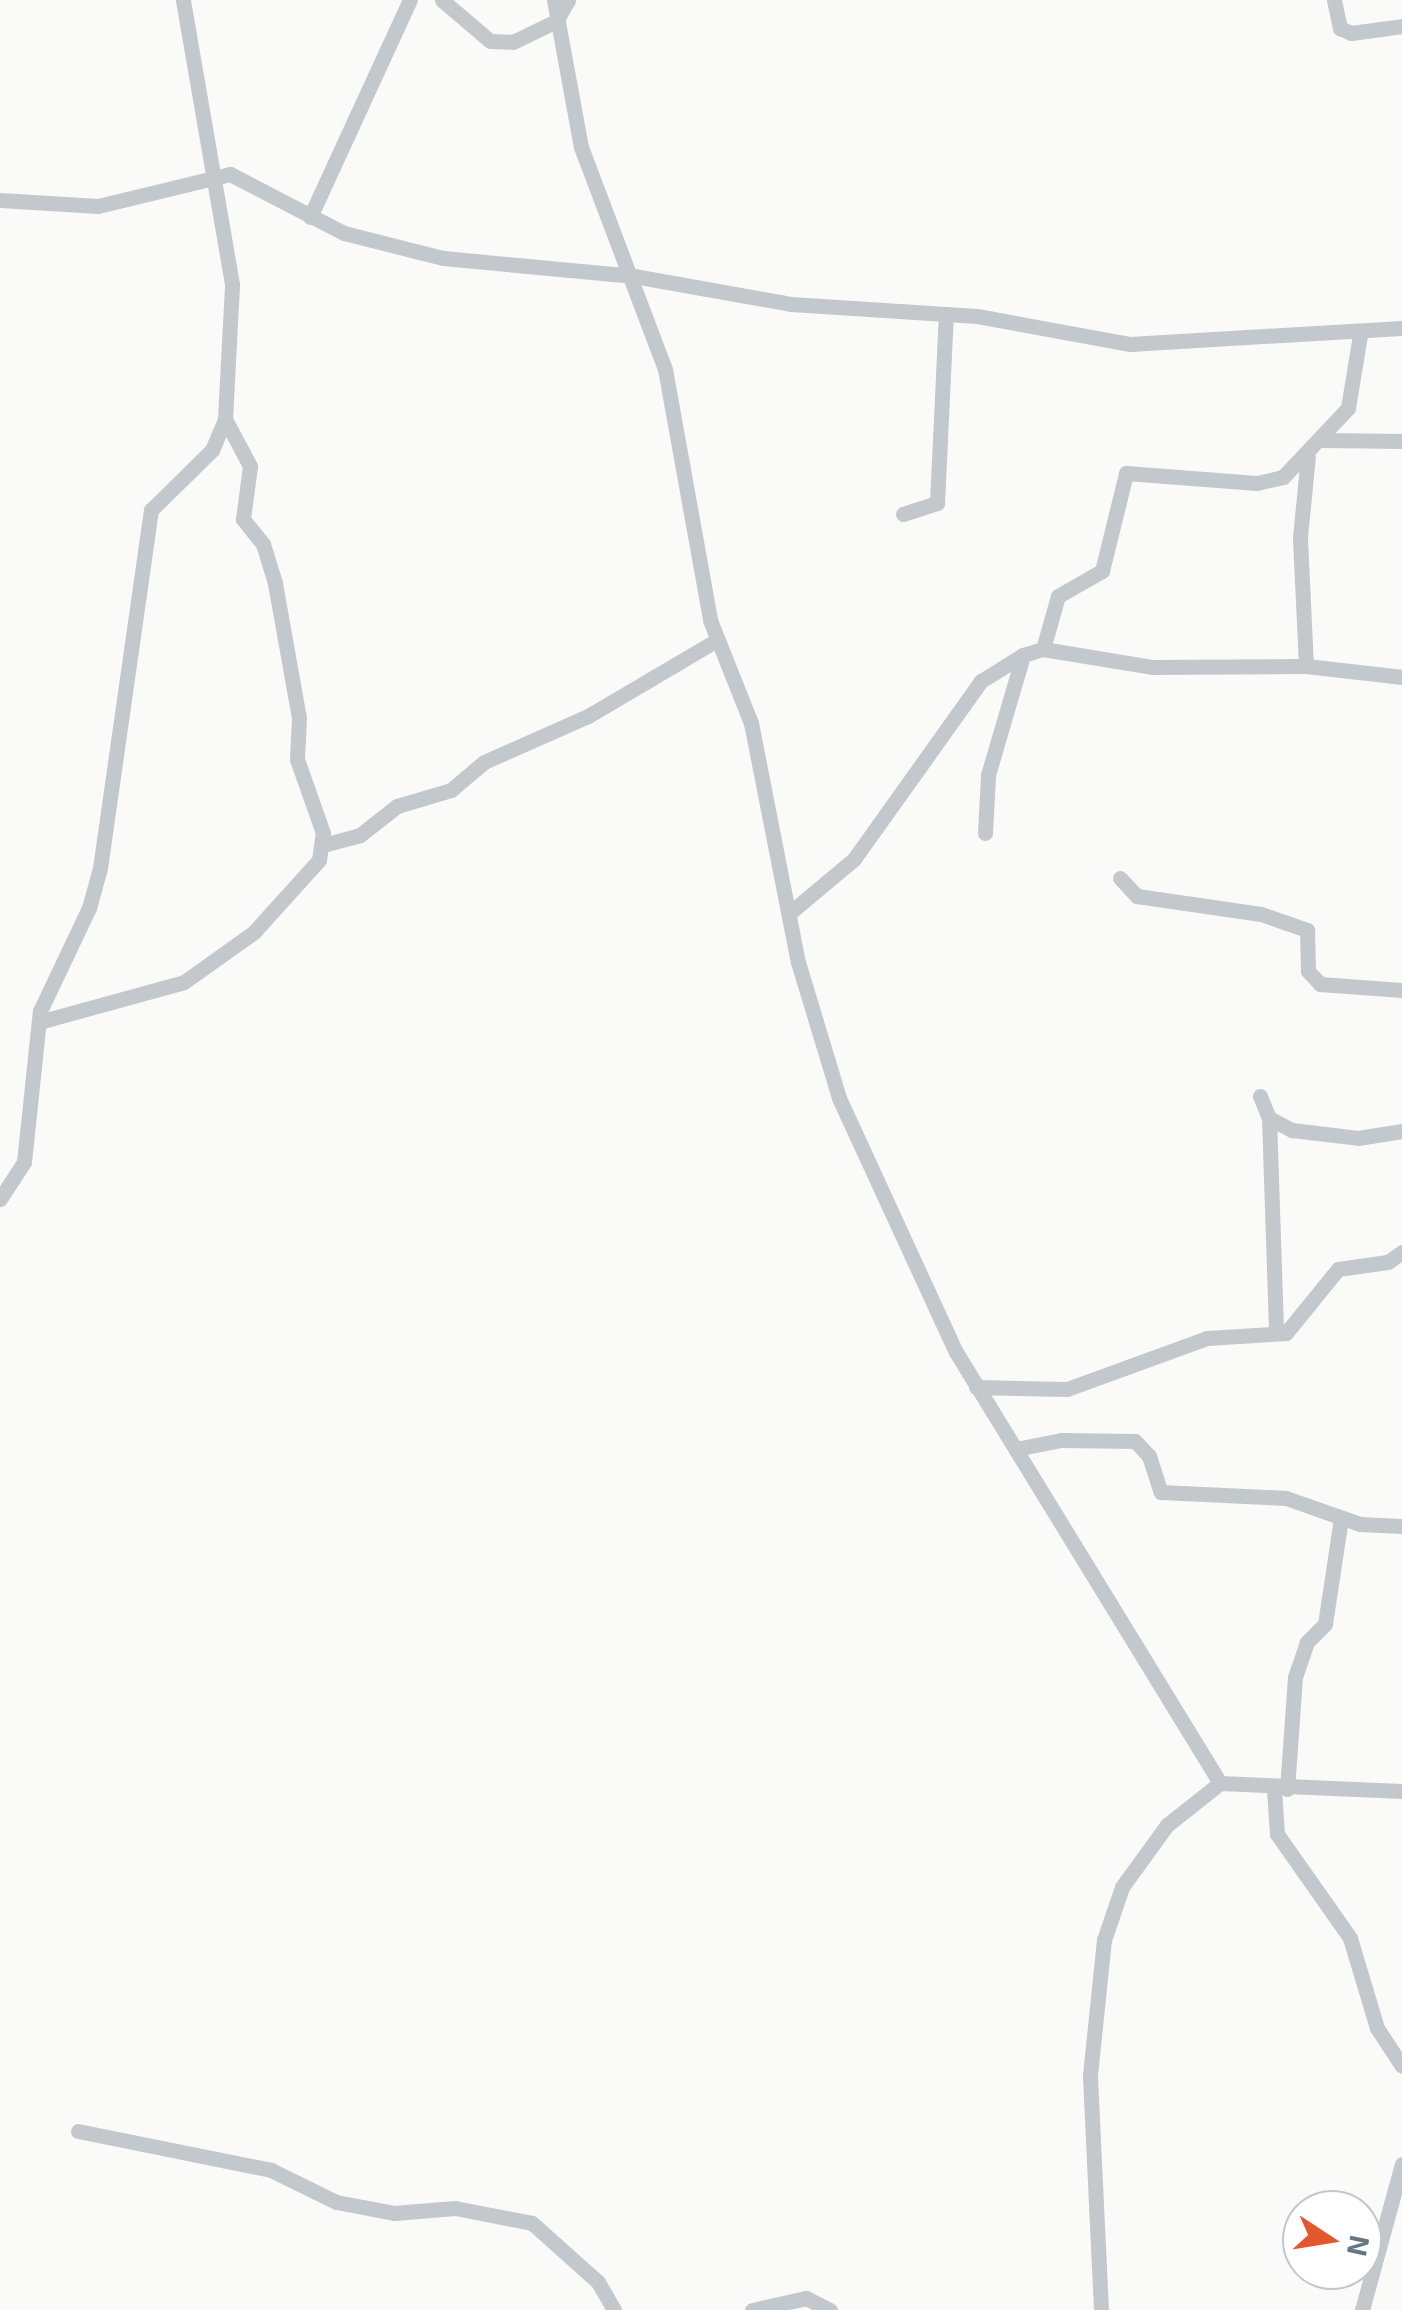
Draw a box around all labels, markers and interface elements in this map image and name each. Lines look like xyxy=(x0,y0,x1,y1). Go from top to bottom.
north arrow xyxy=(1282,2190,1382,2290)
text: N xyxy=(1341,2232,1378,2259)

